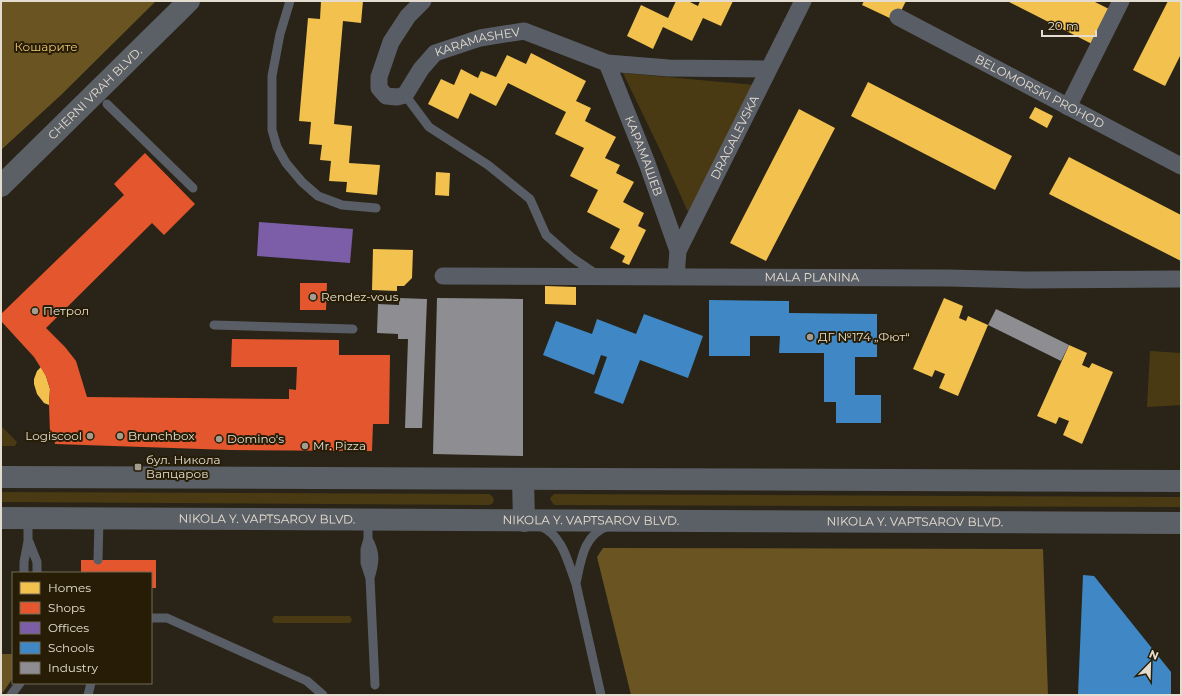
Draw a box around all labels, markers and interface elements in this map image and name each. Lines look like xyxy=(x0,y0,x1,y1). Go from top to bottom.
scale bar xyxy=(1042,12,1096,38)
text: 20 m xyxy=(1048,18,1079,33)
street label: KARAMASHEV xyxy=(433,24,522,60)
park label: Кошарите xyxy=(14,39,78,54)
street label: CHERNI VRAH BLVD. xyxy=(45,44,145,143)
street label: BELOMORSKI PROHOD xyxy=(973,51,1107,131)
street label: DRAGALEVSKA xyxy=(707,92,762,182)
street label: КАРАМАШЕВ xyxy=(622,114,666,198)
street label: MALA PLANINA xyxy=(765,269,860,285)
place label: Rendez-vous xyxy=(321,289,399,304)
marker: Rendez-vous xyxy=(308,292,318,302)
place label: Петрол xyxy=(43,303,89,318)
marker: Петрол xyxy=(30,306,40,316)
place label: ДГ №174 „Фют“ xyxy=(818,329,910,344)
marker: ДГ №174 „Фют“ xyxy=(805,332,815,342)
place label: Logiscool xyxy=(25,428,82,443)
place label: Brunchbox xyxy=(128,428,195,443)
marker: Logiscool xyxy=(85,431,95,441)
marker: Brunchbox xyxy=(115,431,125,441)
place label: Domino's xyxy=(227,431,284,446)
marker: Domino's xyxy=(214,434,224,444)
place label: Mr. Pizza xyxy=(313,438,366,453)
marker: Mr. Pizza xyxy=(300,441,310,451)
place label: бул. Никола Вапцаров xyxy=(146,452,220,481)
marker: бул. Никола Вапцаров xyxy=(133,462,143,472)
street label: NIKOLA Y. VAPTSAROV BLVD. xyxy=(179,511,355,527)
street label: NIKOLA Y. VAPTSAROV BLVD. xyxy=(503,512,679,528)
street label: NIKOLA Y. VAPTSAROV BLVD. xyxy=(827,513,1003,529)
legend xyxy=(12,572,152,684)
text: Homes xyxy=(48,580,91,595)
text: Shops xyxy=(48,600,85,615)
text: Offices xyxy=(48,620,89,635)
text: Schools xyxy=(48,640,94,655)
north arrow xyxy=(1130,644,1170,684)
text: N xyxy=(1147,647,1161,663)
text: Industry xyxy=(48,660,98,675)

